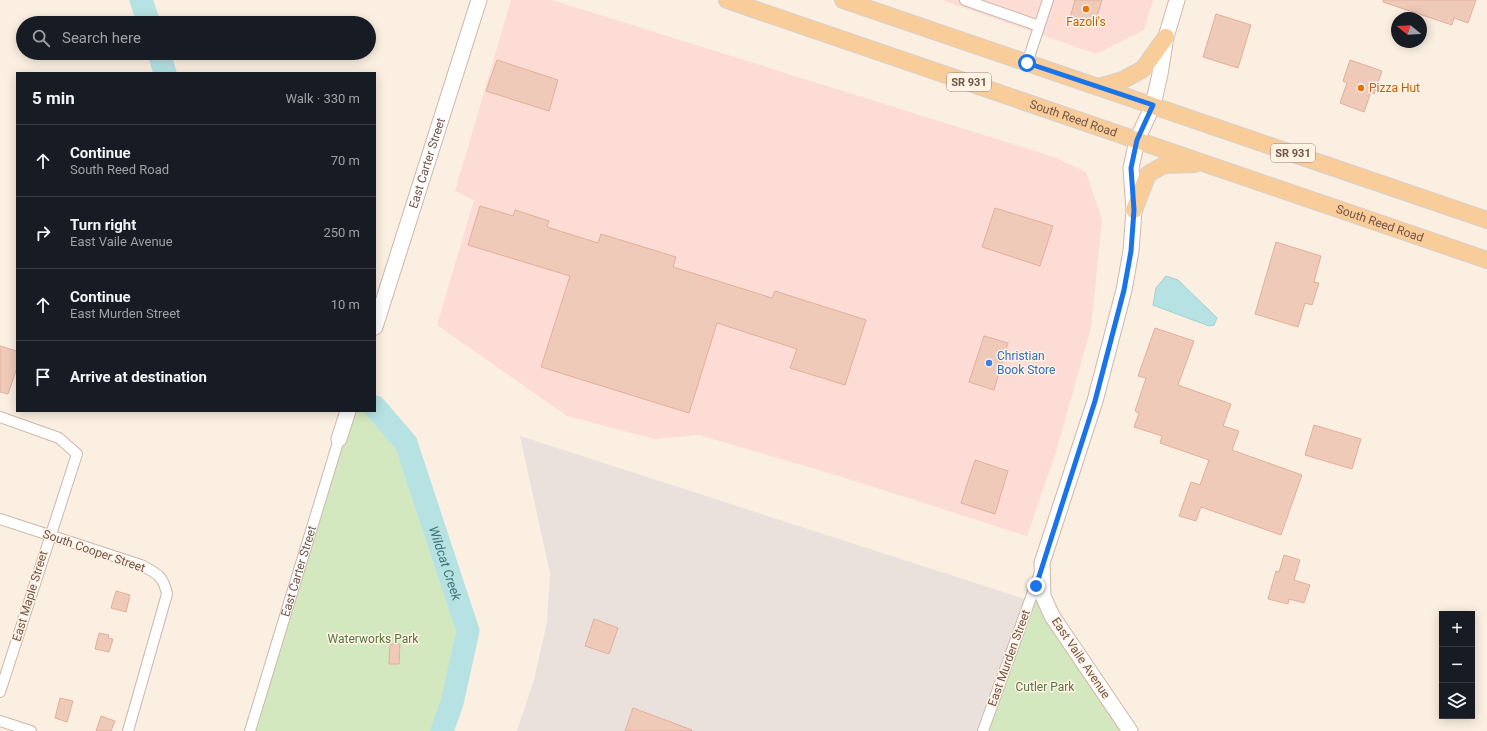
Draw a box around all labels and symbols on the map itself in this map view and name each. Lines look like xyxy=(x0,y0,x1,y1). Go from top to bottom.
marker: Fazoli's xyxy=(1081,4,1091,14)
north arrow xyxy=(1391,12,1427,48)
place label: Fazoli's xyxy=(1066,15,1106,29)
route start xyxy=(1018,54,1036,72)
road number: SR 931 xyxy=(947,73,991,91)
place label: Pizza Hut xyxy=(1369,81,1420,95)
marker: Pizza Hut xyxy=(1356,83,1366,93)
street label: South Reed Road xyxy=(1028,97,1119,140)
street label: East Carter Street xyxy=(406,116,448,210)
road number: SR 931 xyxy=(1271,144,1315,162)
street label: South Reed Road xyxy=(1334,202,1425,245)
place label: Christian Book Store xyxy=(997,349,1055,377)
marker: Christian Book Store xyxy=(984,358,994,368)
street label: East Carter Street xyxy=(278,524,319,618)
water label: Wildcat Creek xyxy=(426,524,465,603)
street label: South Cooper Street xyxy=(41,527,147,575)
street label: East Maple Street xyxy=(10,549,50,643)
route end xyxy=(1027,577,1045,595)
street label: East Murden Street xyxy=(985,608,1033,708)
street label: East Vaile Avenue xyxy=(1049,615,1113,701)
park label: Waterworks Park xyxy=(328,632,419,646)
park label: Cutler Park xyxy=(1016,680,1075,694)

